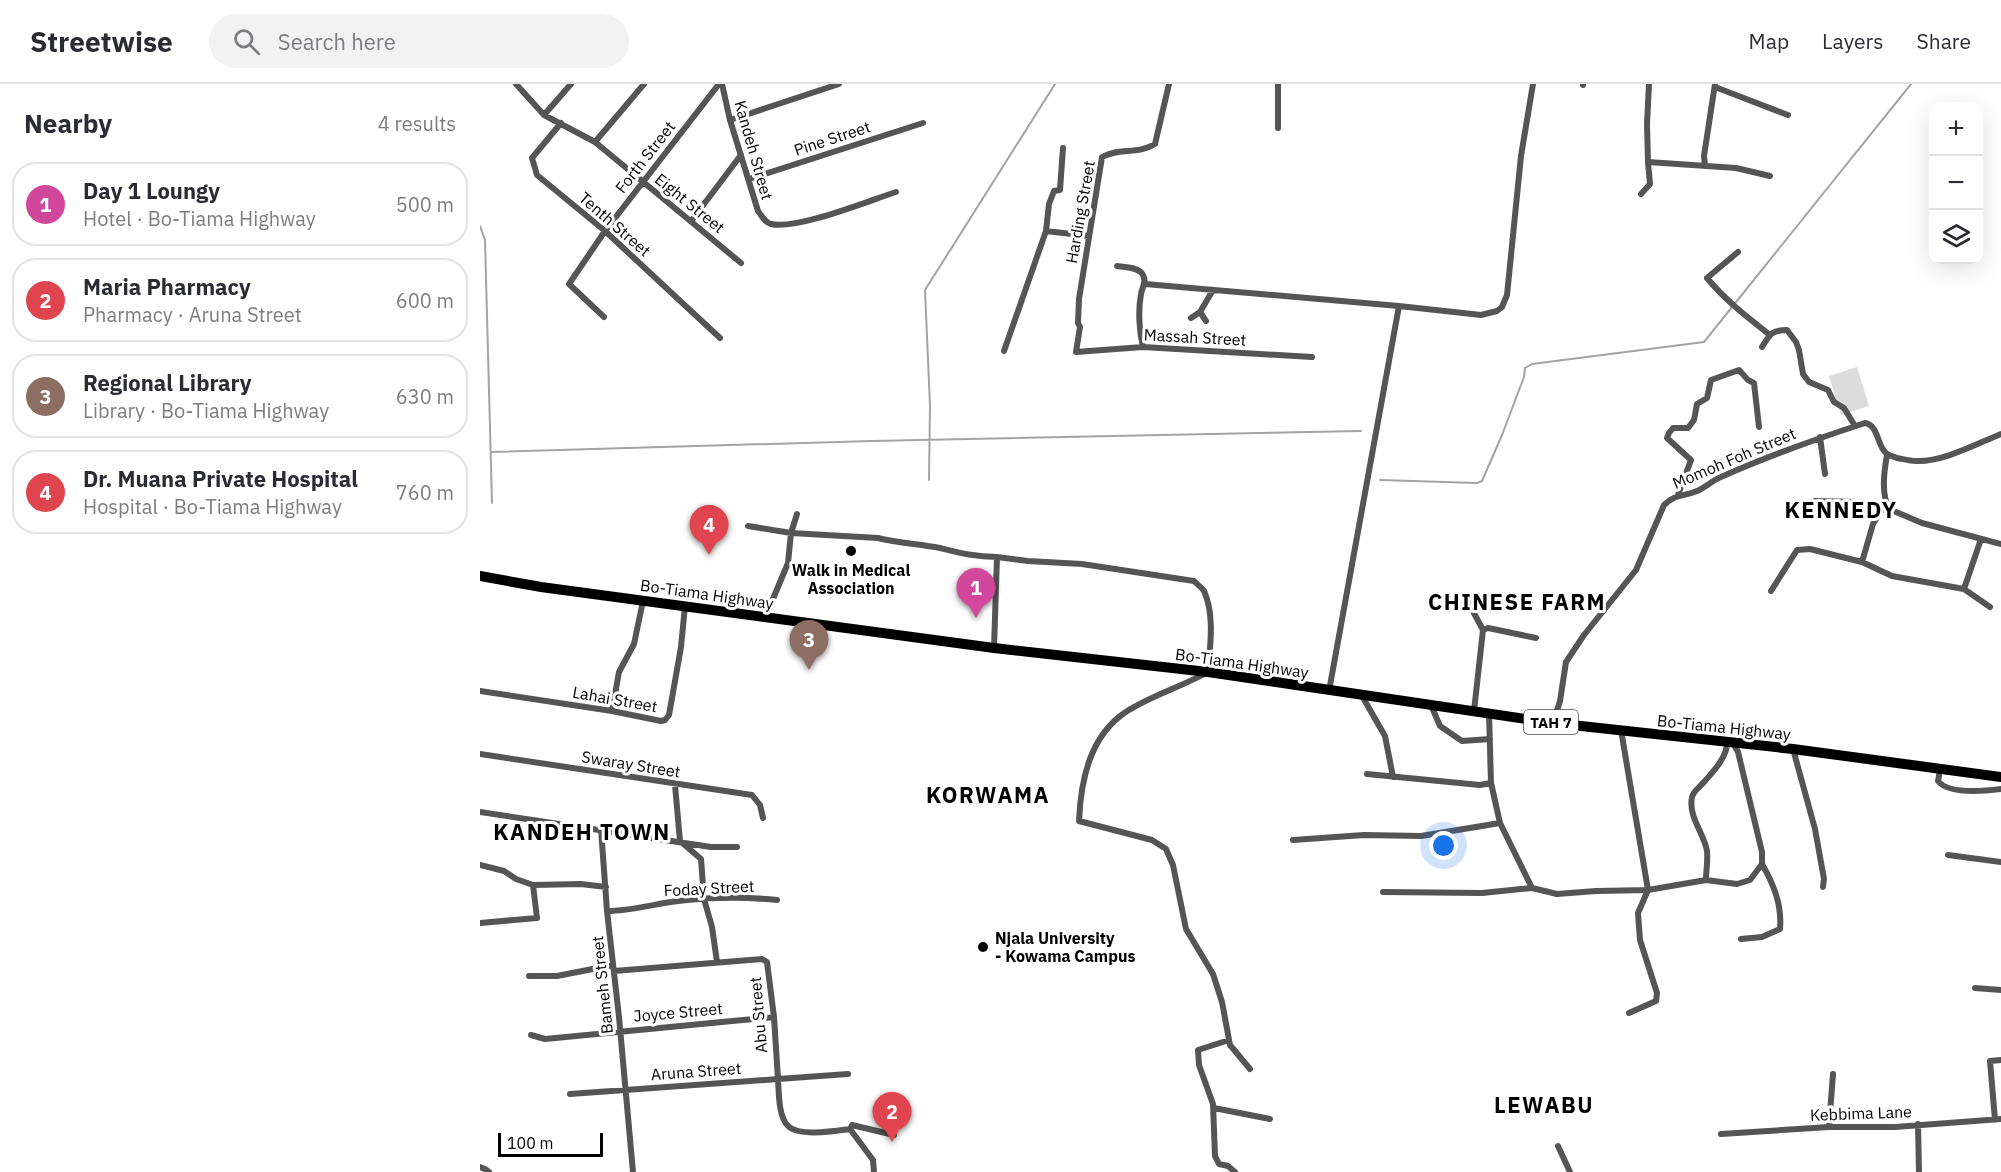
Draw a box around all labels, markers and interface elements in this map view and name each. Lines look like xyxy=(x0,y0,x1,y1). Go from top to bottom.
search box xyxy=(209,14,629,68)
text: Streetwise xyxy=(30,23,173,60)
icon: search xyxy=(230,25,263,58)
text: Search here xyxy=(278,27,396,56)
text: Map xyxy=(1749,27,1789,55)
text: Layers xyxy=(1822,27,1884,55)
text: Share xyxy=(1917,27,1971,55)
street label: Kandeh Street xyxy=(730,98,778,202)
map controls xyxy=(1929,102,1983,264)
button: + xyxy=(1929,102,1983,156)
text: Nearby xyxy=(24,106,112,140)
text: 4 results xyxy=(378,110,456,137)
street label: Pine Street xyxy=(791,116,873,160)
street label: Forth Street xyxy=(611,117,679,197)
button: − xyxy=(1929,156,1983,210)
street label: Harding Street xyxy=(1061,159,1099,265)
street label: Eight Street xyxy=(651,169,729,237)
text: Day 1 Loungy xyxy=(83,176,220,205)
street label: Tenth Street xyxy=(575,187,655,261)
text: 1 xyxy=(40,191,52,218)
text: 500 m xyxy=(396,191,454,218)
text: Hotel · Bo-Tiama Highway xyxy=(83,205,316,232)
button: layers xyxy=(1929,210,1983,264)
text: Maria Pharmacy xyxy=(83,272,251,301)
text: 2 xyxy=(40,287,52,314)
text: 600 m xyxy=(396,287,454,314)
text: Pharmacy · Aruna Street xyxy=(83,301,302,328)
street label: Massah Street xyxy=(1143,324,1247,350)
text: Regional Library xyxy=(83,368,251,397)
text: 3 xyxy=(40,383,52,410)
text: 630 m xyxy=(396,383,454,410)
text: Library · Bo-Tiama Highway xyxy=(83,397,329,424)
street label: Momoh Foh Street xyxy=(1669,423,1799,493)
text: Dr. Muana Private Hospital xyxy=(83,464,358,493)
text: 4 xyxy=(40,479,52,506)
text: 760 m xyxy=(396,479,454,506)
text: Hospital · Bo-Tiama Highway xyxy=(83,493,342,520)
district label: KENNEDY xyxy=(1785,495,1897,524)
pin: 4 xyxy=(690,506,728,555)
marker: Walk in Medical Association xyxy=(844,544,858,558)
place label: Walk in Medical Association xyxy=(792,560,910,598)
pin: 1 xyxy=(956,568,996,618)
street label: Bo-Tiama Highway xyxy=(639,575,775,613)
district label: CHINESE FARM xyxy=(1428,587,1606,616)
pin: 3 xyxy=(790,620,828,670)
street label: Bo-Tiama Highway xyxy=(1174,644,1310,682)
street label: Lahai Street xyxy=(571,682,659,716)
road number: TAH 7 xyxy=(1524,710,1578,734)
street label: Bo-Tiama Highway xyxy=(1656,710,1792,744)
street label: Swaray Street xyxy=(580,746,682,782)
district label: KORWAMA xyxy=(926,780,1050,809)
district label: KANDEH TOWN xyxy=(493,817,671,846)
your location xyxy=(1429,831,1458,860)
street label: Foday Street xyxy=(663,876,755,900)
place label: Njala University - Kowama Campus xyxy=(995,928,1136,966)
street label: Bameh Street xyxy=(587,935,617,1035)
marker: Njala University - Kowama Campus xyxy=(976,940,990,954)
street label: Abu Street xyxy=(745,976,771,1054)
street label: Joyce Street xyxy=(633,998,723,1026)
street label: Aruna Street xyxy=(650,1058,742,1084)
district label: LEWABU xyxy=(1494,1090,1594,1119)
pin: 2 xyxy=(872,1092,912,1142)
street label: Kebbima Lane xyxy=(1810,1101,1912,1125)
scale bar xyxy=(498,1130,603,1158)
text: 100 m xyxy=(507,1133,554,1153)

